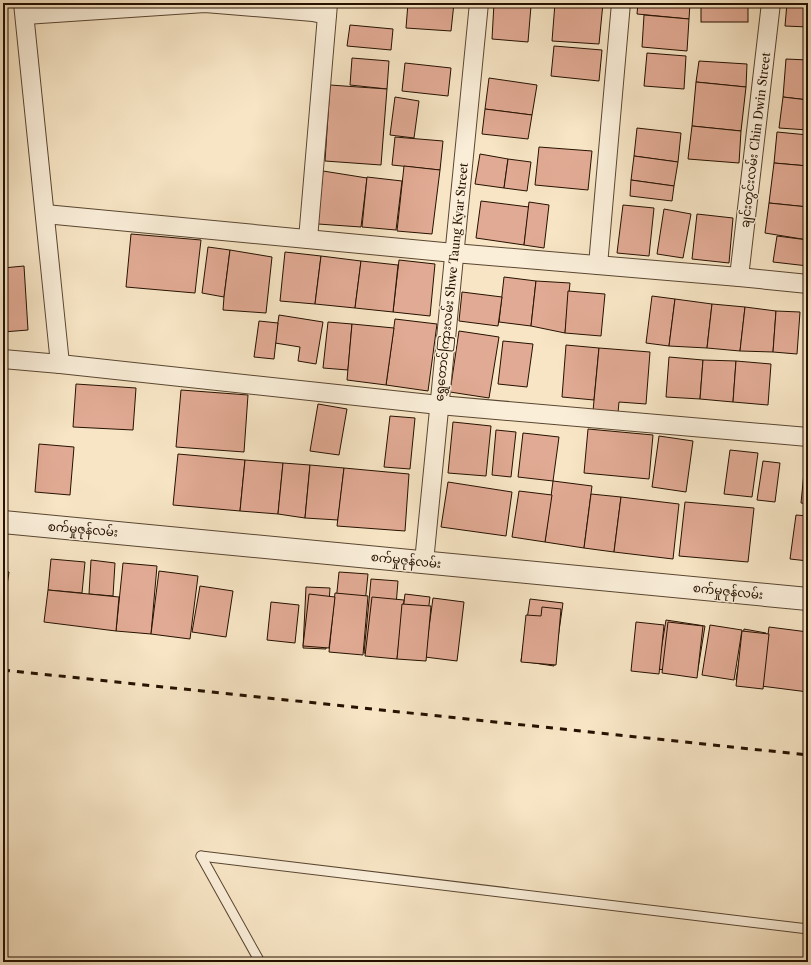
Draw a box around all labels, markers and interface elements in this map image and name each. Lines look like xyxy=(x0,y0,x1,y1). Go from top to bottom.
street label: ချင်းတွင်းလမ်း Chin Dwin Street xyxy=(736,51,776,229)
street label: ရွှေတောင်ကြားလမ်း Shwe Taung Kyar Street xyxy=(430,161,474,402)
street label: စက်မှုဇုန်လမ်း xyxy=(47,517,119,543)
street label: စက်မှုဇုန်လမ်း xyxy=(370,548,442,574)
street label: စက်မှုဇုန်လမ်း xyxy=(692,579,764,605)

